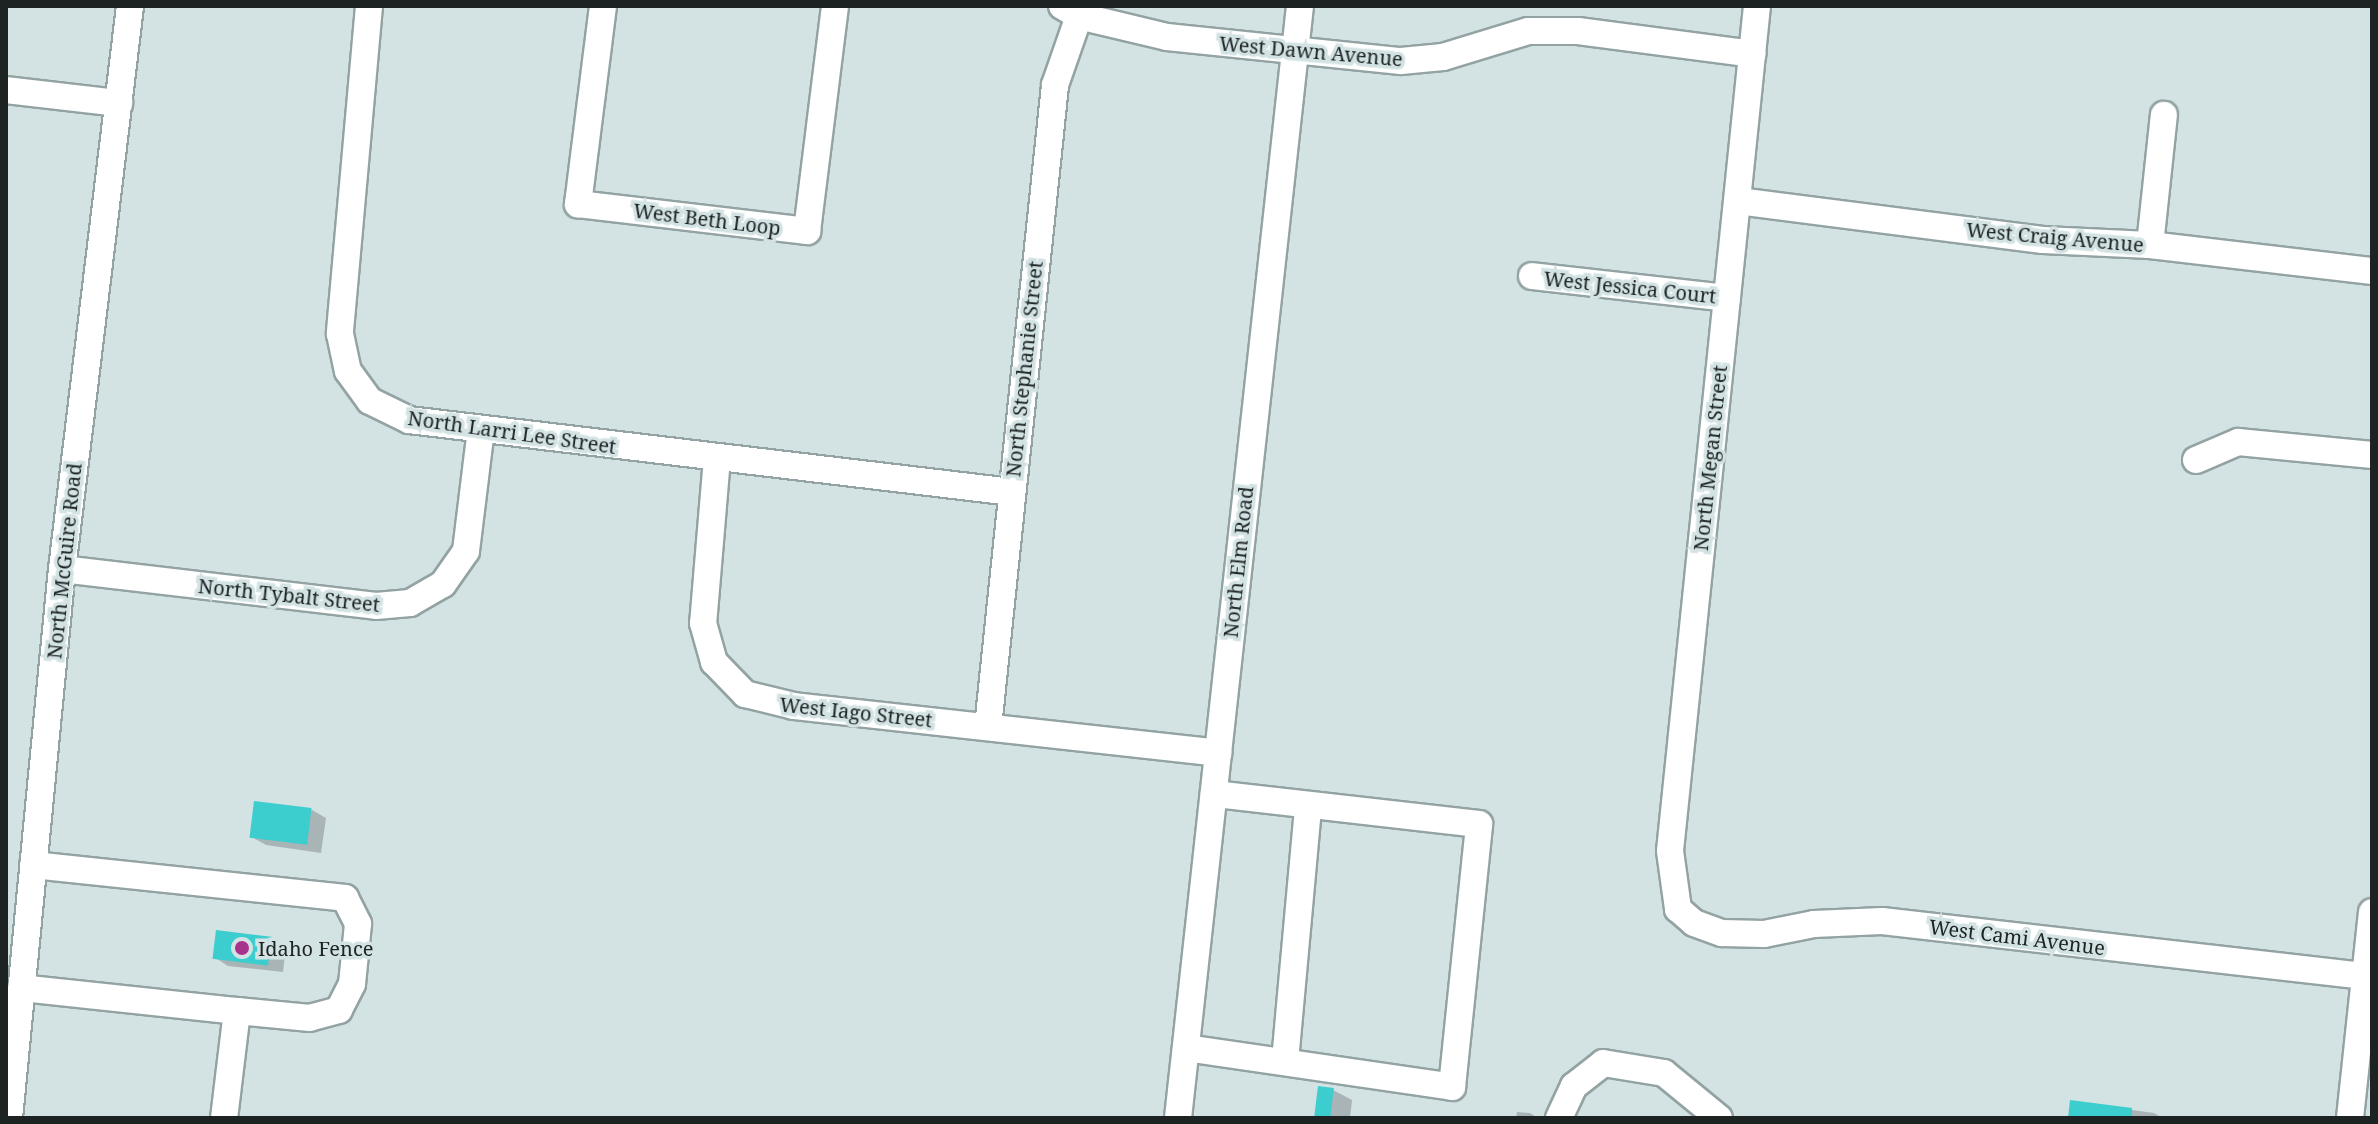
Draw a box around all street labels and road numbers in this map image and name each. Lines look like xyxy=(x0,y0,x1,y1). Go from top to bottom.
street label: West Dawn Avenue xyxy=(1218,31,1404,71)
street label: West Beth Loop xyxy=(632,198,782,240)
street label: West Craig Avenue xyxy=(1965,217,2145,257)
street label: North Stephanie Street xyxy=(1001,260,1047,478)
street label: West Jessica Court xyxy=(1543,266,1717,308)
street label: North Megan Street xyxy=(1688,364,1732,552)
street label: North Larri Lee Street xyxy=(406,405,618,459)
street label: North McGuire Road xyxy=(42,462,86,660)
street label: North Elm Road xyxy=(1218,485,1258,639)
street label: North Tybalt Street xyxy=(197,574,381,616)
street label: West Iago Street xyxy=(778,692,934,732)
street label: West Cami Avenue xyxy=(1928,914,2106,960)

